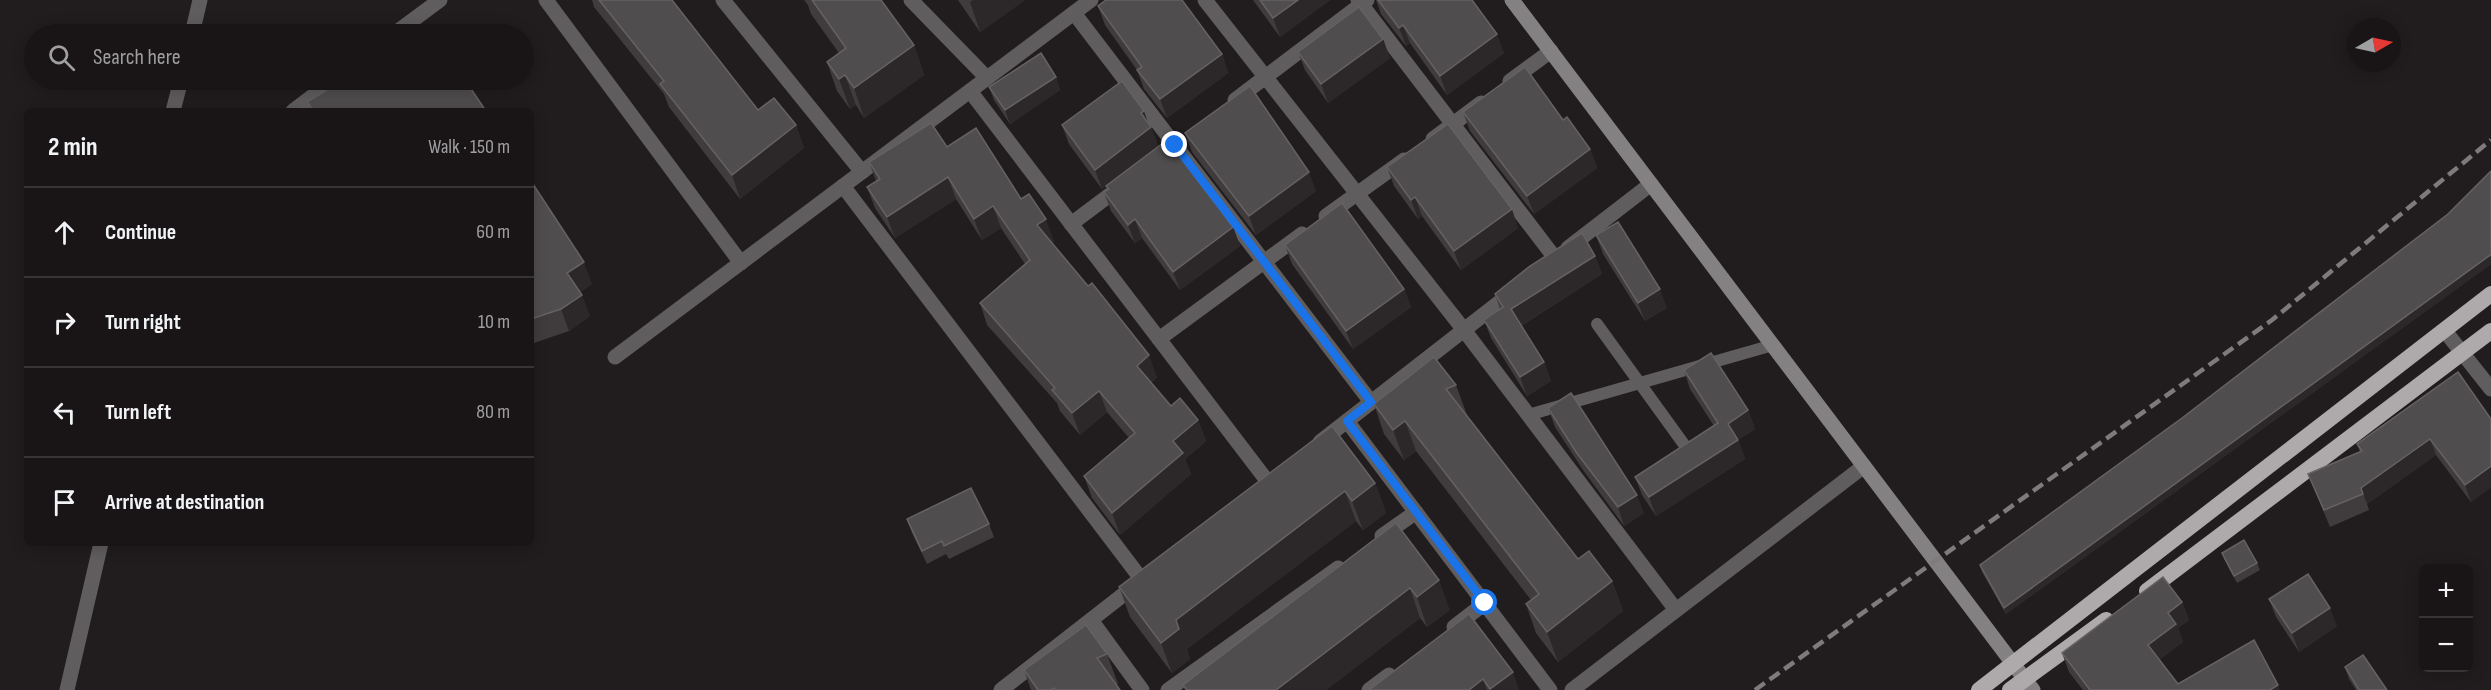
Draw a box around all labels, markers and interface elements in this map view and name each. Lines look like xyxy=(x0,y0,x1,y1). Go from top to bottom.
north arrow xyxy=(2347,18,2401,72)
search box xyxy=(24,24,534,90)
icon: search xyxy=(45,41,78,74)
text: Search here xyxy=(93,44,180,71)
route end xyxy=(1161,131,1187,157)
text: 2 min xyxy=(48,132,98,163)
text: Walk · 150 m xyxy=(428,135,510,159)
icon: ahead xyxy=(48,216,81,249)
text: Continue xyxy=(105,219,176,246)
text: 60 m xyxy=(476,220,510,244)
icon: right xyxy=(48,306,81,339)
text: Turn right xyxy=(105,309,181,336)
text: 10 m xyxy=(478,310,510,334)
icon: left xyxy=(48,396,81,429)
text: Turn left xyxy=(105,399,171,426)
text: 80 m xyxy=(476,400,510,424)
icon: arrive xyxy=(48,486,81,519)
text: Arrive at destination xyxy=(105,489,264,516)
map controls xyxy=(2419,564,2473,672)
button: + xyxy=(2419,564,2473,618)
route start xyxy=(1471,589,1497,615)
button: − xyxy=(2419,618,2473,672)

